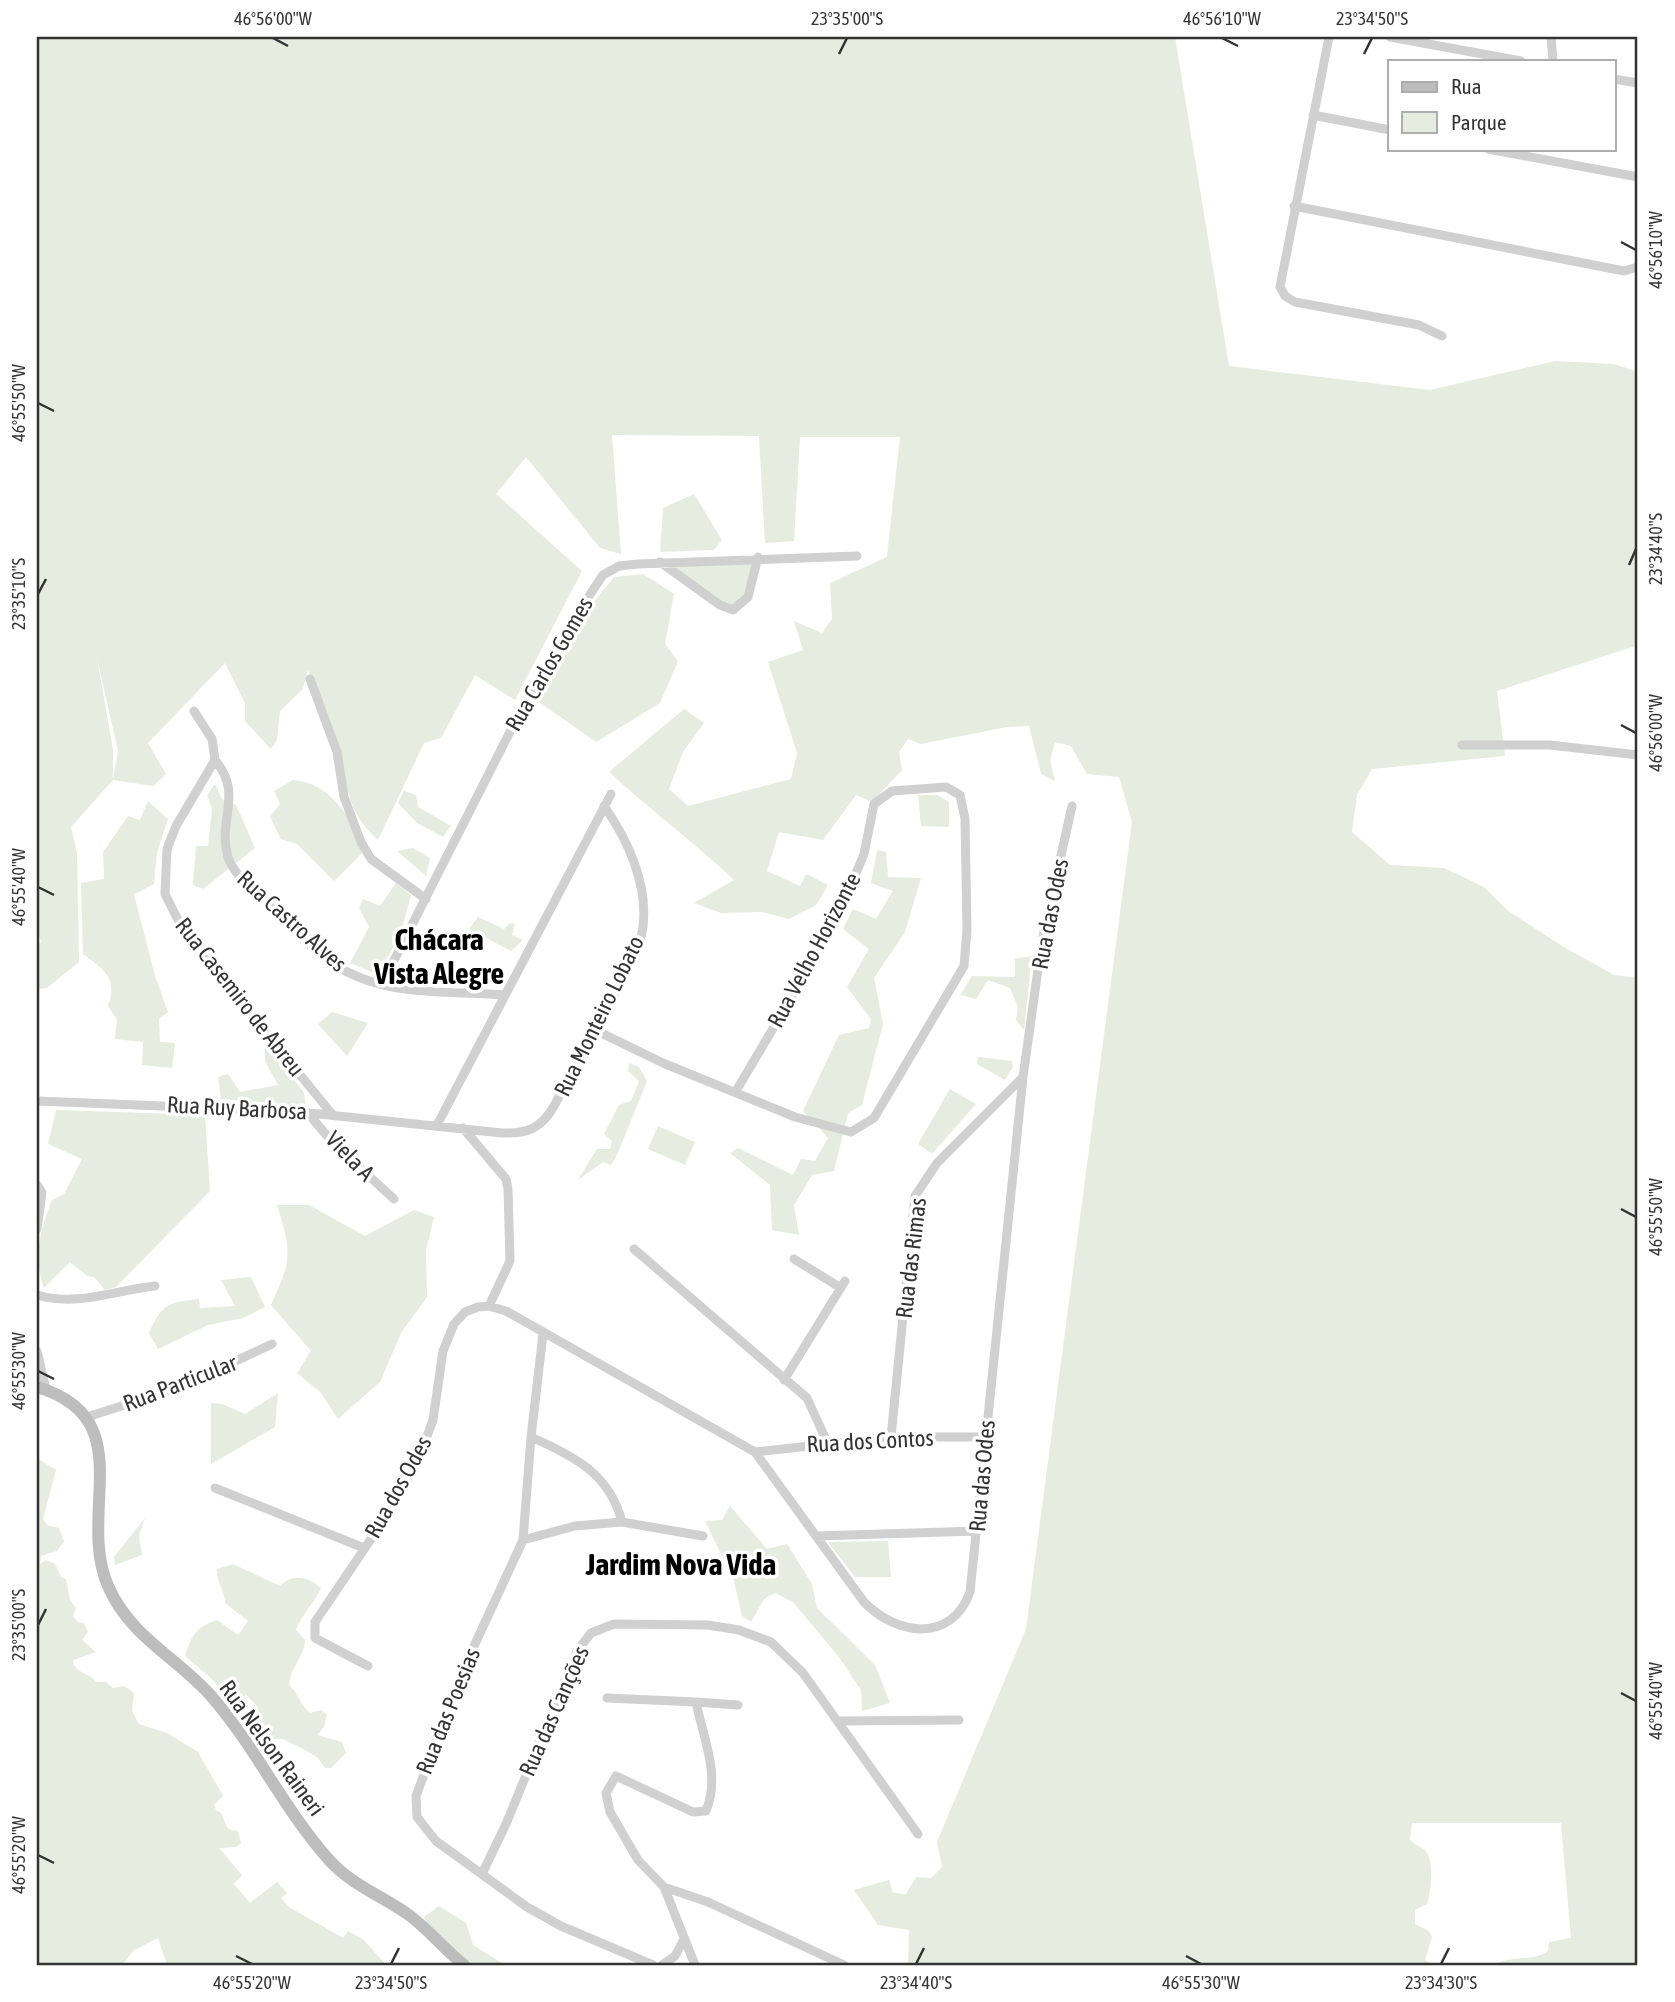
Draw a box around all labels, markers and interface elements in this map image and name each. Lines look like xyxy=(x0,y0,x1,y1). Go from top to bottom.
text: 46°56'00"W xyxy=(234,8,312,29)
text: 23°35'00"S xyxy=(811,8,883,29)
text: 46°56'10"W xyxy=(1183,8,1261,29)
text: 23°34'50"S xyxy=(1336,8,1408,29)
legend xyxy=(1388,60,1616,150)
text: Rua xyxy=(1451,74,1481,98)
text: Parque xyxy=(1451,110,1506,134)
text: 46°56'10"W xyxy=(1645,211,1666,289)
text: 46°55'50"W xyxy=(8,364,29,442)
text: 23°34'40"S xyxy=(1645,513,1666,585)
text: 23°35'10"S xyxy=(8,558,29,630)
street label: Rua Carlos Gomes xyxy=(500,592,598,736)
text: 46°56'00"W xyxy=(1645,694,1666,772)
text: 46°55'40"W xyxy=(8,848,29,926)
street label: Rua das Odes xyxy=(1027,856,1073,972)
street label: Rua Castro Alves xyxy=(232,865,352,977)
street label: Rua Velho Horizonte xyxy=(762,868,866,1032)
street label: Rua Casemiro de Abreu xyxy=(170,913,310,1081)
district label: Chácara Vista Alegre xyxy=(373,922,504,990)
street label: Rua Monteiro Lobato xyxy=(549,932,649,1100)
street label: Rua Ruy Barbosa xyxy=(166,1091,308,1125)
street label: Viela A xyxy=(320,1126,380,1186)
text: 46°55'50"W xyxy=(1645,1178,1666,1256)
street label: Rua das Rimas xyxy=(891,1196,931,1320)
text: 46°55'30"W xyxy=(8,1332,29,1410)
street label: Rua Particular xyxy=(120,1349,242,1417)
street label: Rua das Odes xyxy=(964,1419,1000,1533)
street label: Rua dos Contos xyxy=(806,1425,934,1457)
street label: Rua dos Odes xyxy=(359,1432,437,1542)
district label: Jardim Nova Vida xyxy=(585,1547,776,1581)
text: 23°35'00"S xyxy=(8,1589,29,1661)
street label: Rua das Canções xyxy=(514,1642,594,1780)
street label: Rua das Poesias xyxy=(411,1644,485,1778)
text: 46°55'40"W xyxy=(1645,1662,1666,1740)
street label: Rua Nelson Raineri xyxy=(214,1675,330,1821)
text: 46°55'20"W xyxy=(8,1816,29,1894)
text: 46°55'20"W xyxy=(213,1972,291,1993)
text: 23°34'50"S xyxy=(355,1972,427,1993)
text: 23°34'40"S xyxy=(880,1972,952,1993)
text: 46°55'30"W xyxy=(1162,1972,1240,1993)
text: 23°34'30"S xyxy=(1405,1972,1477,1993)

